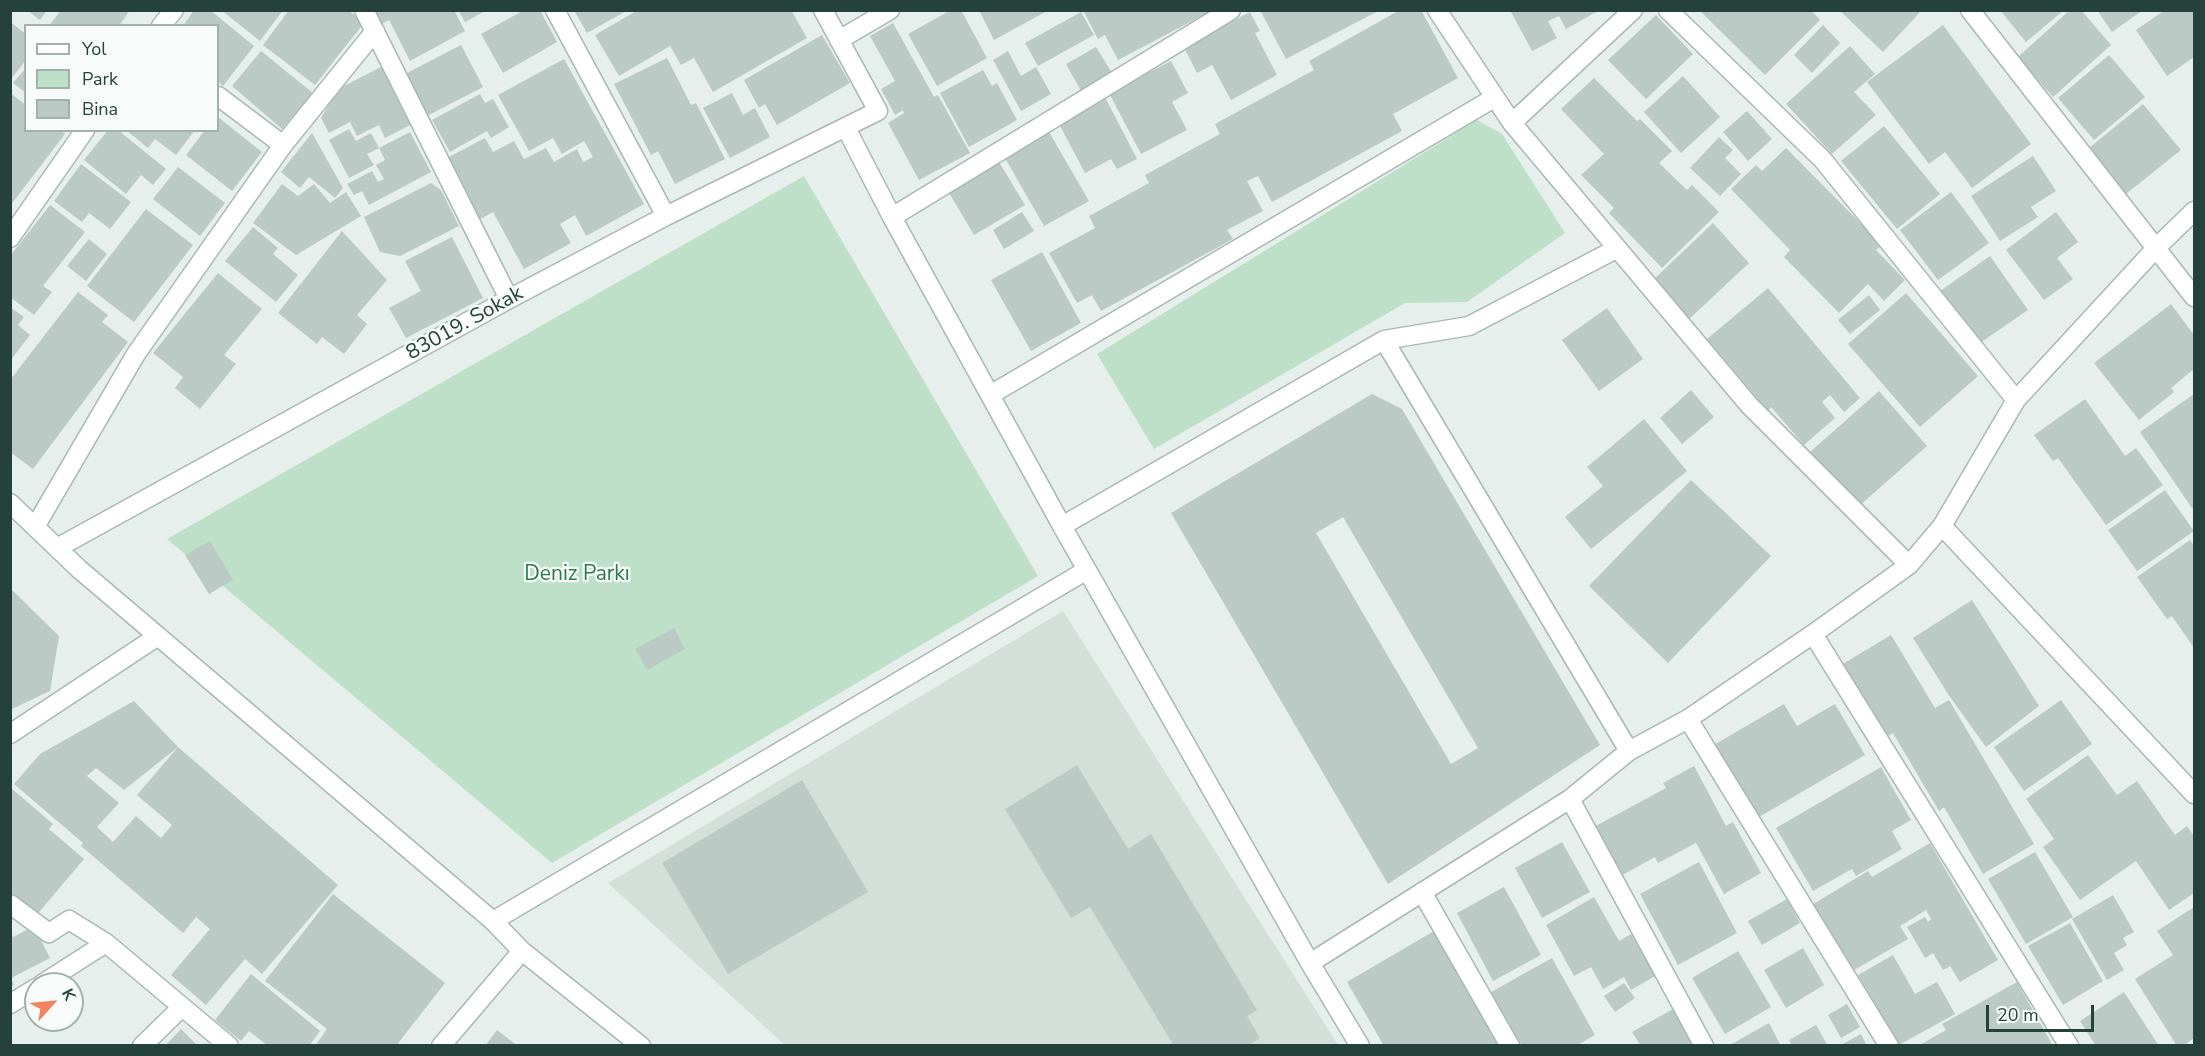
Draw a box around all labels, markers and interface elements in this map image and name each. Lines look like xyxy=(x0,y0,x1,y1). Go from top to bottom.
legend xyxy=(24,24,219,132)
text: Yol xyxy=(82,37,107,61)
text: Park xyxy=(82,67,118,91)
text: Bina xyxy=(82,97,118,121)
street label: 83019. Sokak xyxy=(402,282,528,366)
park label: Deniz Parkı xyxy=(524,562,630,588)
north arrow xyxy=(24,972,84,1032)
text: K xyxy=(56,985,80,1004)
scale bar xyxy=(1989,993,2097,1031)
text: 20 m xyxy=(1997,1003,2039,1027)

